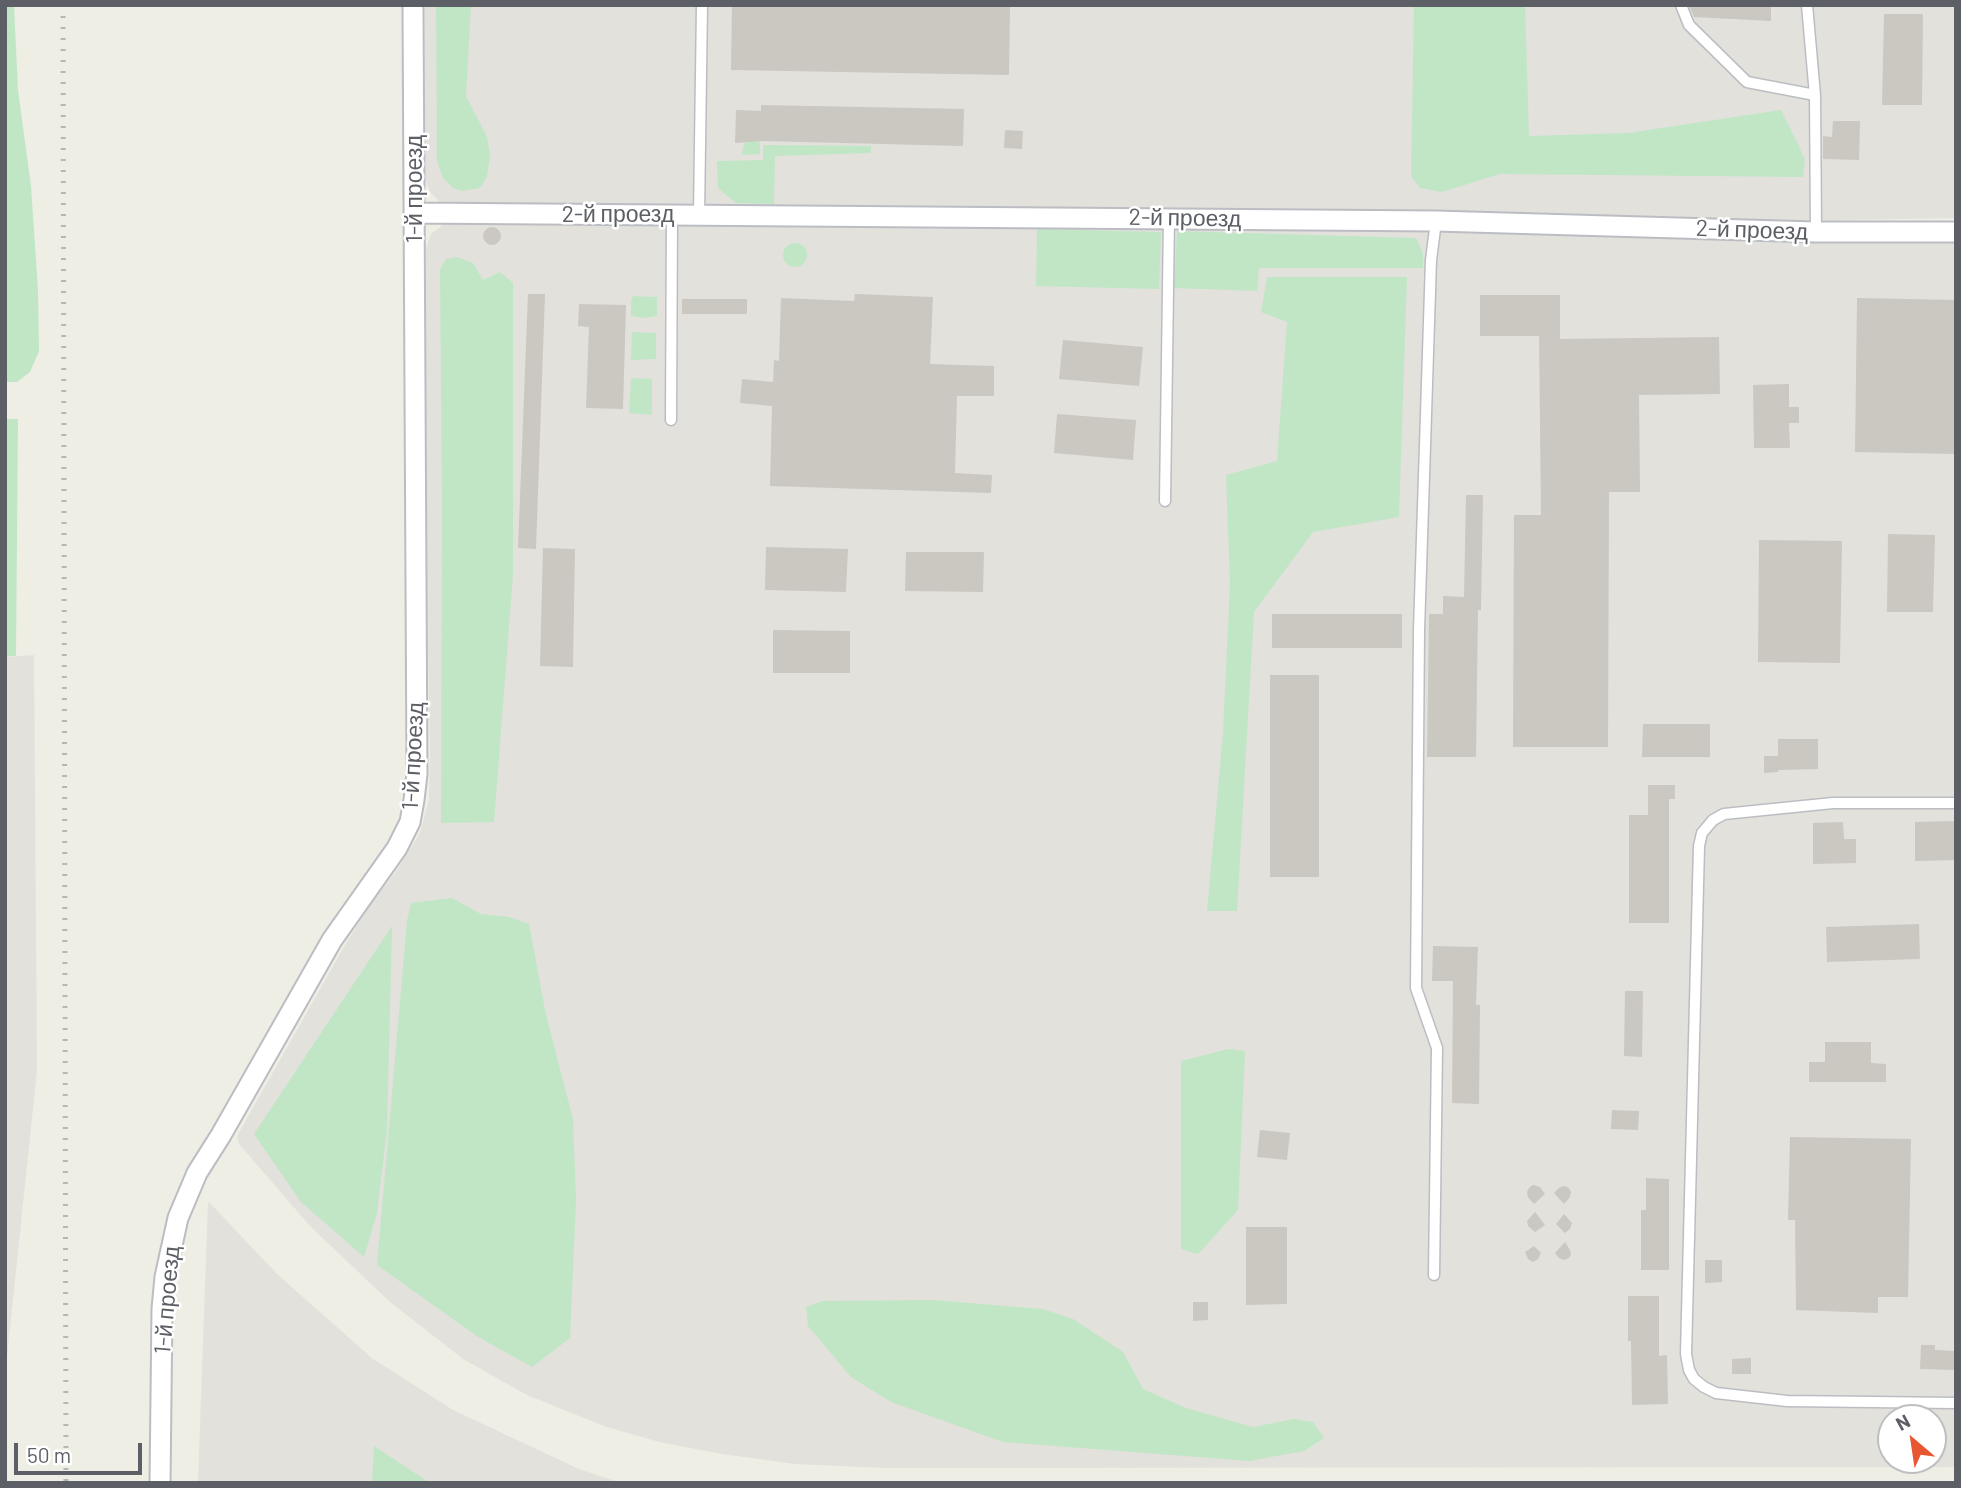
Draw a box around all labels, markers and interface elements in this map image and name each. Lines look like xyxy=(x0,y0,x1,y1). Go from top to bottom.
street label: 1-й проезд xyxy=(400,135,428,243)
street label: 2-й проезд xyxy=(562,200,674,228)
street label: 2-й проезд xyxy=(1128,203,1242,233)
street label: 2-й проезд xyxy=(1695,214,1809,246)
street label: 1-й проезд xyxy=(396,701,430,811)
street label: 1-й проезд xyxy=(149,1245,185,1355)
north arrow xyxy=(1877,1404,1947,1474)
text: N xyxy=(1891,1409,1914,1435)
scale bar xyxy=(18,1428,145,1472)
text: 50 m xyxy=(27,1442,71,1467)

